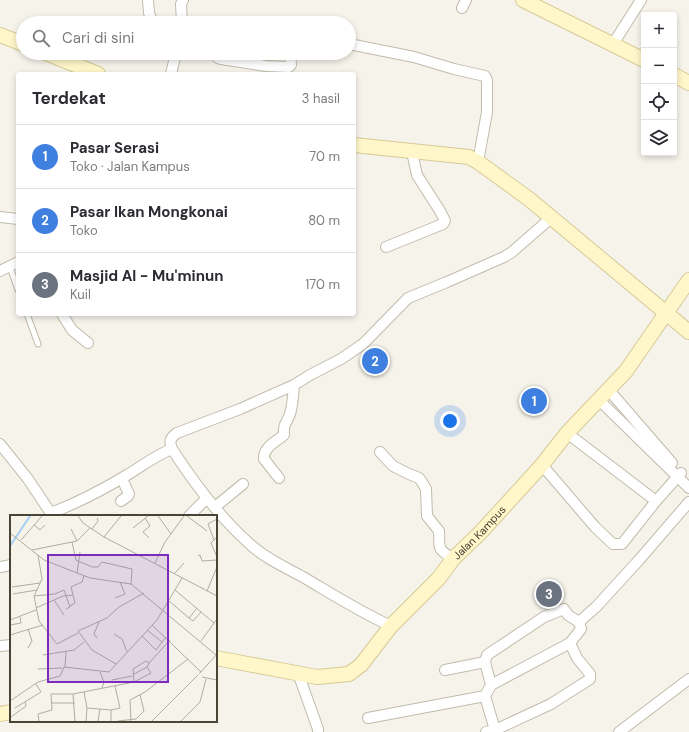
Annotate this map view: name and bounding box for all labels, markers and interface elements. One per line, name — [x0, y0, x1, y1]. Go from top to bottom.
map controls — [641, 12, 677, 156]
button: + — [641, 12, 677, 48]
search box — [16, 16, 356, 60]
icon: search — [30, 27, 52, 49]
text: Cari di sini — [62, 28, 134, 48]
button: − — [641, 48, 677, 84]
button: locate — [641, 84, 677, 120]
text: Terdekat — [32, 87, 106, 109]
text: 3 hasil — [302, 90, 340, 107]
button: layers — [641, 120, 677, 156]
text: Pasar Serasi — [70, 138, 159, 158]
text: 1 — [43, 148, 47, 165]
text: 70 m — [309, 148, 340, 165]
text: Toko · Jalan Kampus — [70, 158, 190, 175]
text: Pasar Ikan Mongkonai — [70, 202, 228, 222]
text: 2 — [41, 212, 49, 229]
text: 80 m — [308, 212, 340, 229]
text: Toko — [70, 222, 98, 239]
text: Masjid Al - Mu'minun — [70, 266, 223, 286]
text: 3 — [41, 276, 49, 293]
text: 170 m — [305, 276, 340, 293]
text: Kuil — [70, 286, 91, 303]
pin: 2 — [362, 346, 388, 376]
pin: 1 — [521, 386, 547, 416]
your location — [440, 411, 460, 431]
street label: Jalan Kampus — [450, 503, 509, 562]
inset map — [10, 515, 217, 722]
pin: 3 — [536, 579, 562, 609]

